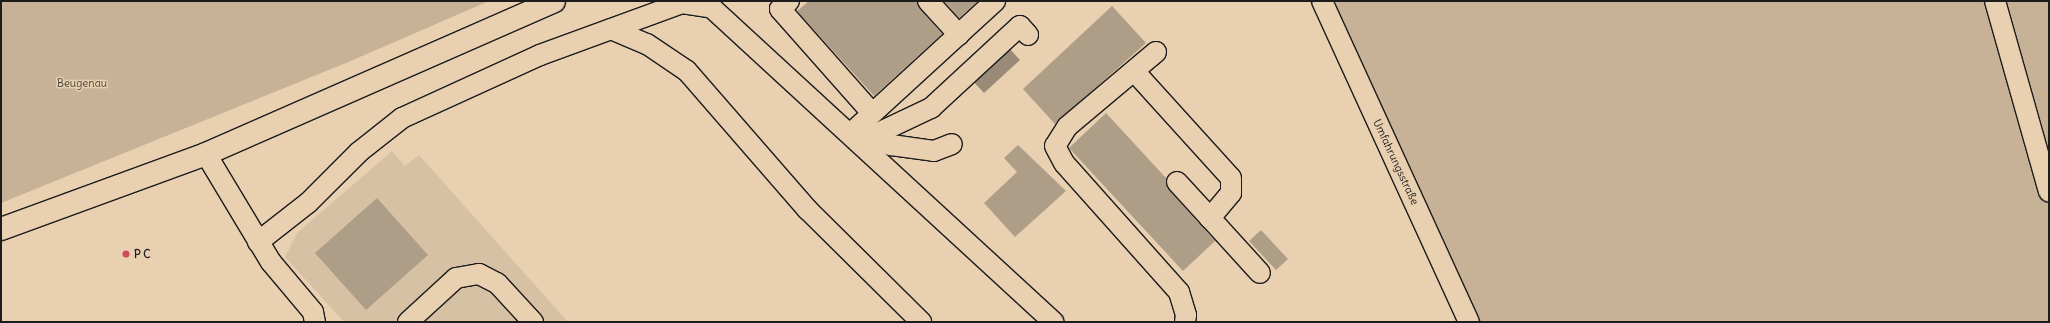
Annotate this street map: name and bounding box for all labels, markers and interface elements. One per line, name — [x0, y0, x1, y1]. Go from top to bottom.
park label: Beugenau — [57, 76, 107, 90]
street label: Umfahrungsstraße — [1370, 117, 1422, 207]
place label: P C — [134, 247, 150, 261]
marker: P C — [121, 249, 131, 259]

